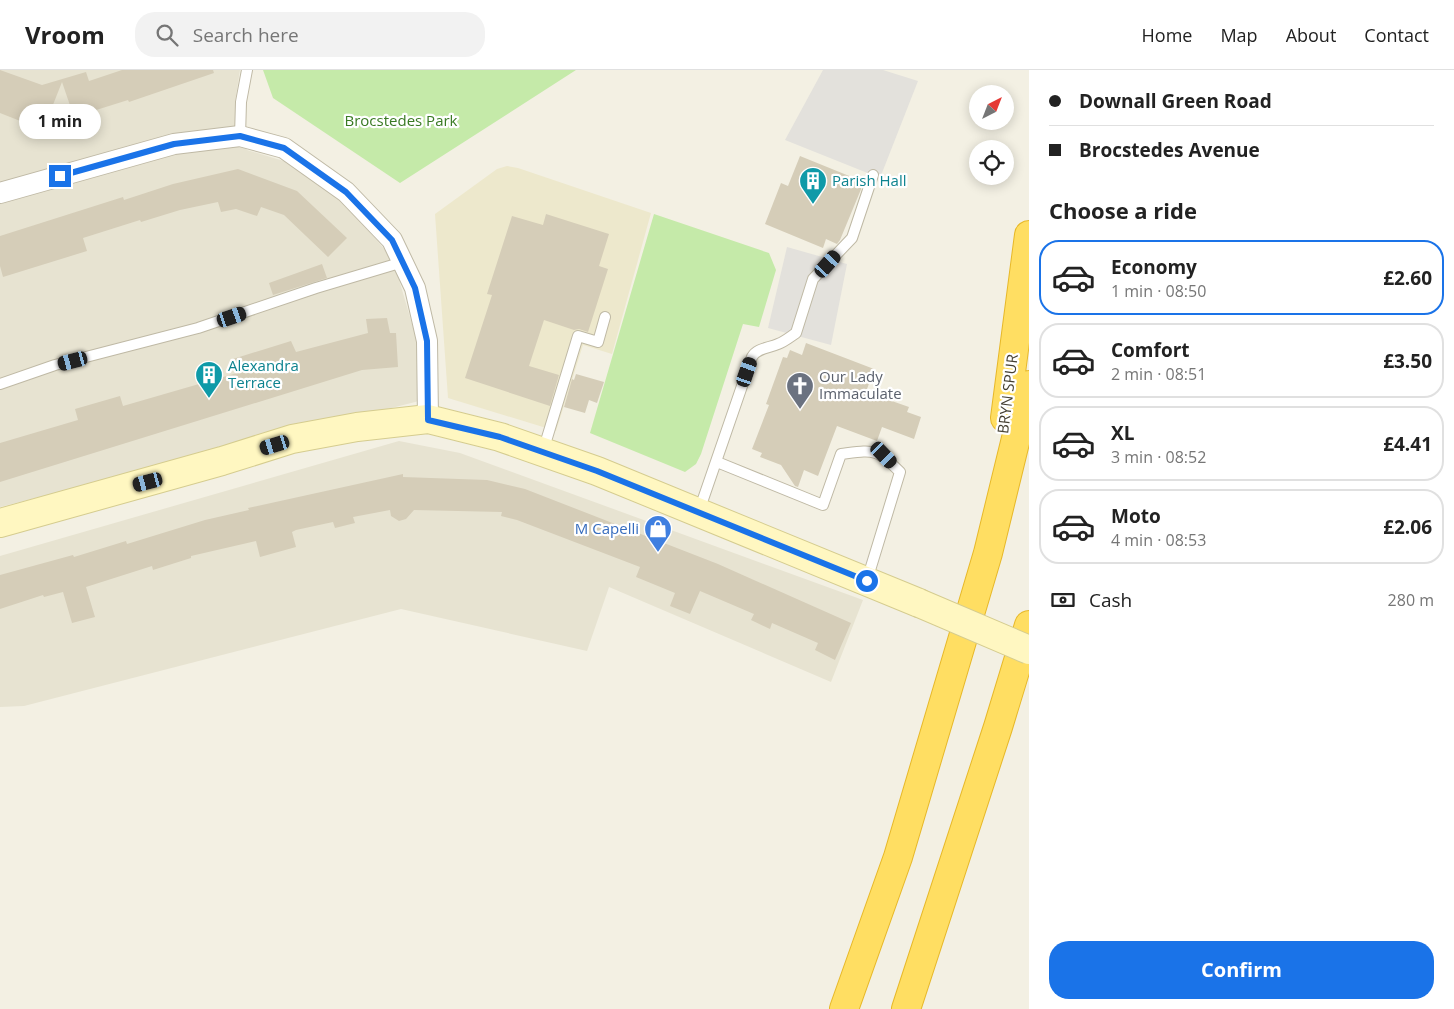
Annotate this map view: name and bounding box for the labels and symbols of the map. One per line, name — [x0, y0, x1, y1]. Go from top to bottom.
north arrow — [969, 85, 1014, 130]
callout: 1 min — [19, 104, 101, 138]
park label: Brocstedes Park — [345, 110, 458, 130]
route end — [49, 165, 71, 187]
building icon: Parish Hall — [798, 166, 828, 205]
place label: Parish Hall — [832, 170, 907, 190]
car — [812, 248, 843, 280]
car — [215, 305, 248, 329]
car — [56, 350, 89, 372]
street label: BRYN SPUR — [992, 352, 1022, 435]
place label: Alexandra Terrace — [228, 355, 299, 392]
car — [735, 355, 758, 389]
building icon: Alexandra Terrace — [194, 360, 224, 399]
place label: Our Lady Immaculate — [819, 366, 902, 403]
church icon: Our Lady Immaculate — [785, 371, 815, 410]
car — [258, 433, 291, 457]
car — [868, 439, 899, 471]
car — [131, 471, 164, 493]
shop icon: M Capelli — [643, 514, 673, 553]
place label: M Capelli — [575, 518, 639, 538]
route start — [856, 570, 878, 592]

